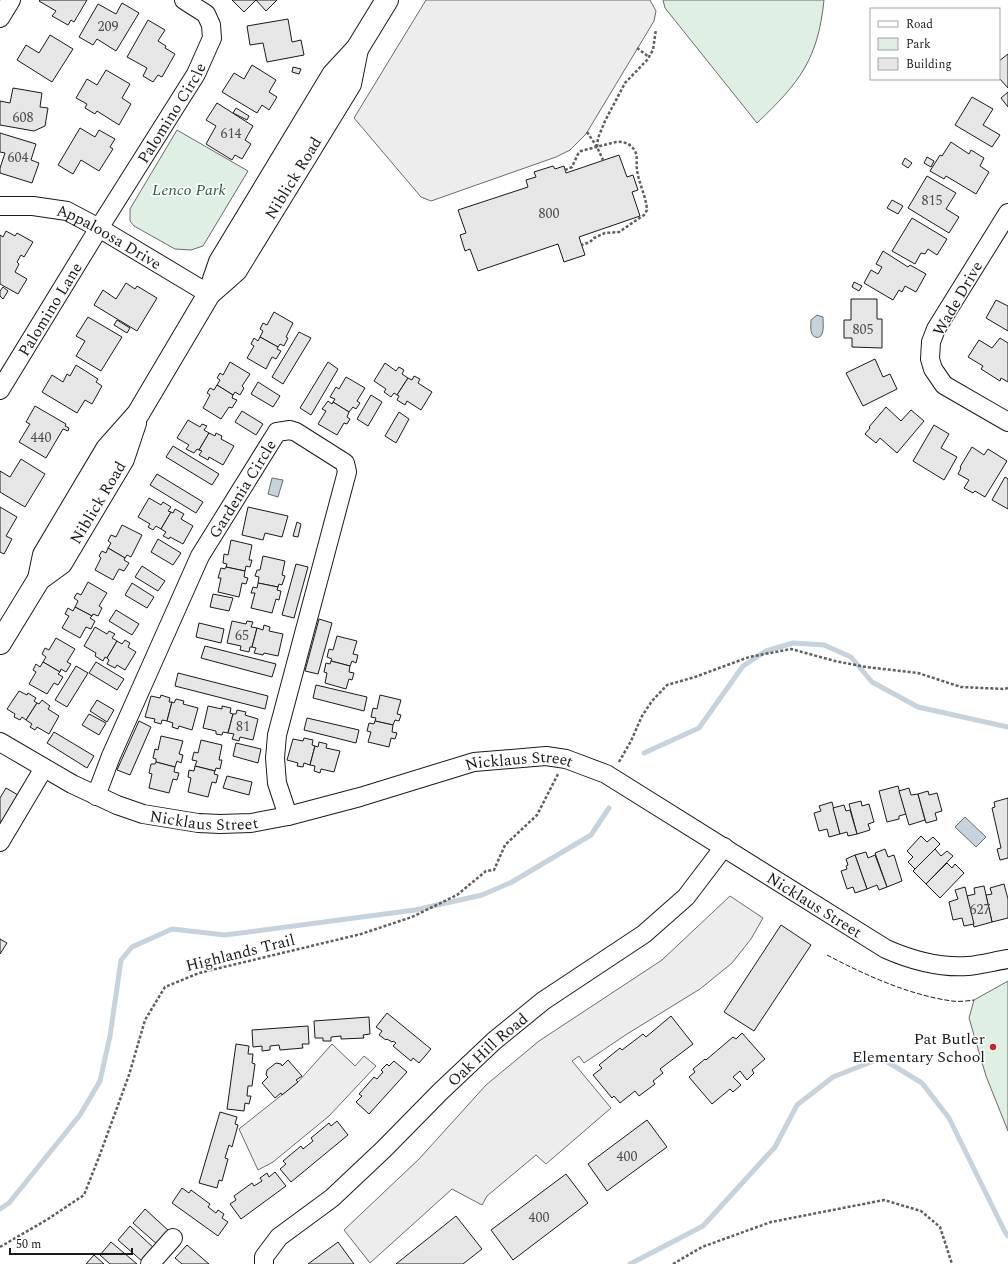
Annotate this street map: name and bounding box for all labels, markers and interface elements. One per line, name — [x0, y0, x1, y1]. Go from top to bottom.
legend — [870, 8, 1000, 80]
text: Road — [906, 15, 933, 34]
house number: 209 — [98, 16, 119, 37]
text: Park — [906, 35, 931, 54]
text: Building — [906, 55, 952, 74]
street label: Palomino Circle — [132, 59, 213, 168]
house number: 608 — [13, 107, 34, 128]
house number: 614 — [221, 123, 242, 144]
street label: Niblick Road — [259, 132, 328, 224]
house number: 604 — [8, 147, 29, 168]
park label: Lenco Park — [152, 178, 226, 202]
house number: 815 — [922, 190, 943, 211]
street label: Appaloosa Drive — [55, 199, 166, 276]
house number: 800 — [539, 203, 560, 224]
street label: Wade Drive — [927, 257, 989, 340]
street label: Palomino Lane — [12, 258, 88, 361]
house number: 805 — [853, 319, 874, 340]
house number: 440 — [31, 427, 52, 448]
street label: Gardenia Circle — [203, 435, 283, 543]
street label: Niblick Road — [64, 456, 132, 549]
house number: 65 — [235, 625, 249, 646]
house number: 81 — [236, 716, 250, 737]
street label: Nicklaus Street — [462, 745, 577, 777]
street label: Nicklaus Street — [148, 804, 261, 837]
street label: Nicklaus Street — [762, 866, 867, 944]
house number: 627 — [970, 899, 991, 920]
street label: Highlands Trail — [183, 928, 297, 978]
street label: Oak Hill Road — [442, 1007, 533, 1092]
place label: Pat Butler Elementary School — [852, 1027, 985, 1069]
marker: Pat Butler Elementary School — [988, 1042, 998, 1052]
house number: 400 — [617, 1146, 638, 1167]
house number: 400 — [529, 1207, 550, 1228]
scale bar — [10, 1230, 132, 1256]
text: 50 m — [16, 1235, 41, 1254]

